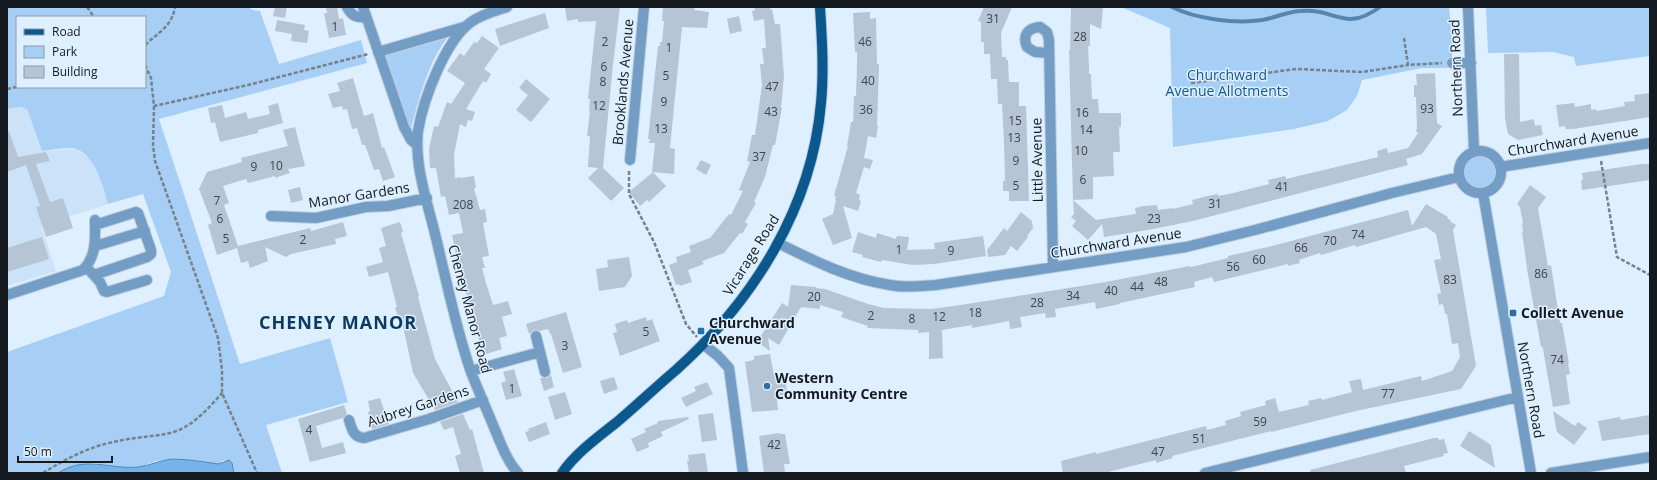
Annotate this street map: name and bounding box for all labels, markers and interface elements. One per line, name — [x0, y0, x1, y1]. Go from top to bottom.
house number: 31 — [986, 10, 1000, 27]
legend — [16, 16, 146, 88]
house number: 1 — [332, 18, 338, 35]
street label: Brooklands Avenue — [608, 18, 637, 146]
street label: Northern Road — [1444, 19, 1467, 117]
text: Road — [52, 23, 81, 40]
house number: 28 — [1073, 28, 1087, 45]
house number: 2 — [602, 33, 609, 50]
house number: 46 — [858, 33, 872, 50]
house number: 1 — [666, 39, 672, 56]
text: Park — [52, 43, 78, 60]
house number: 6 — [601, 58, 608, 75]
text: Building — [52, 63, 98, 80]
park label: Churchward Avenue Allotments — [1166, 65, 1289, 100]
house number: 5 — [663, 67, 670, 84]
house number: 40 — [861, 72, 875, 89]
house number: 8 — [600, 73, 607, 90]
house number: 47 — [765, 78, 779, 95]
house number: 9 — [661, 93, 668, 110]
house number: 12 — [592, 97, 606, 114]
house number: 93 — [1420, 100, 1434, 117]
house number: 36 — [859, 101, 873, 118]
house number: 43 — [764, 103, 778, 120]
house number: 16 — [1075, 104, 1089, 121]
house number: 15 — [1008, 112, 1022, 129]
street label: Little Avenue — [1026, 117, 1047, 202]
house number: 13 — [654, 120, 668, 137]
house number: 14 — [1079, 121, 1093, 138]
street label: Churchward Avenue — [1506, 121, 1640, 160]
house number: 13 — [1007, 129, 1021, 146]
house number: 10 — [1074, 142, 1088, 159]
house number: 37 — [752, 148, 766, 165]
house number: 9 — [1013, 152, 1020, 169]
house number: 10 — [269, 157, 283, 174]
house number: 9 — [251, 158, 258, 175]
house number: 6 — [1080, 171, 1087, 188]
street label: Manor Gardens — [307, 177, 411, 212]
house number: 5 — [1013, 177, 1020, 194]
house number: 41 — [1275, 178, 1289, 195]
house number: 7 — [214, 192, 221, 209]
house number: 31 — [1208, 195, 1222, 212]
house number: 208 — [453, 196, 473, 213]
house number: 6 — [217, 210, 224, 227]
house number: 23 — [1147, 210, 1161, 227]
street label: Vicarage Road — [718, 211, 783, 299]
street label: Churchward Avenue — [1049, 223, 1183, 262]
house number: 74 — [1351, 226, 1365, 243]
house number: 5 — [223, 230, 230, 247]
house number: 2 — [300, 231, 307, 248]
house number: 70 — [1323, 232, 1337, 249]
house number: 66 — [1294, 239, 1308, 256]
house number: 1 — [896, 241, 902, 258]
street label: Cheney Manor Road — [444, 242, 497, 375]
house number: 9 — [948, 242, 955, 259]
house number: 60 — [1252, 251, 1266, 268]
house number: 56 — [1226, 258, 1240, 275]
house number: 86 — [1534, 265, 1548, 282]
house number: 83 — [1443, 271, 1457, 288]
house number: 48 — [1154, 273, 1168, 290]
house number: 44 — [1130, 278, 1144, 295]
house number: 40 — [1104, 282, 1118, 299]
house number: 34 — [1066, 287, 1080, 304]
house number: 20 — [807, 288, 821, 305]
house number: 28 — [1030, 294, 1044, 311]
place label: Collett Avenue — [1521, 303, 1624, 322]
house number: 18 — [968, 304, 982, 321]
house number: 2 — [868, 307, 875, 324]
house number: 12 — [932, 308, 946, 325]
marker: Collett Avenue — [1508, 308, 1518, 318]
district label: CHENEY MANOR — [259, 310, 417, 334]
house number: 8 — [909, 310, 916, 327]
place label: Churchward Avenue — [709, 313, 795, 348]
house number: 5 — [643, 323, 650, 340]
marker: Churchward Avenue — [696, 326, 706, 336]
house number: 3 — [562, 337, 569, 354]
street label: Northern Road — [1514, 340, 1549, 440]
house number: 74 — [1550, 351, 1564, 368]
place label: Western Community Centre — [775, 368, 908, 403]
street label: Aubrey Gardens — [365, 380, 471, 431]
house number: 1 — [509, 380, 515, 397]
marker: Western Community Centre — [762, 381, 772, 391]
house number: 77 — [1381, 385, 1395, 402]
house number: 59 — [1253, 413, 1267, 430]
house number: 4 — [306, 421, 313, 438]
house number: 51 — [1192, 430, 1206, 447]
house number: 42 — [767, 436, 781, 453]
scale bar — [18, 438, 112, 464]
text: 50 m — [24, 443, 52, 460]
house number: 47 — [1151, 443, 1165, 460]

